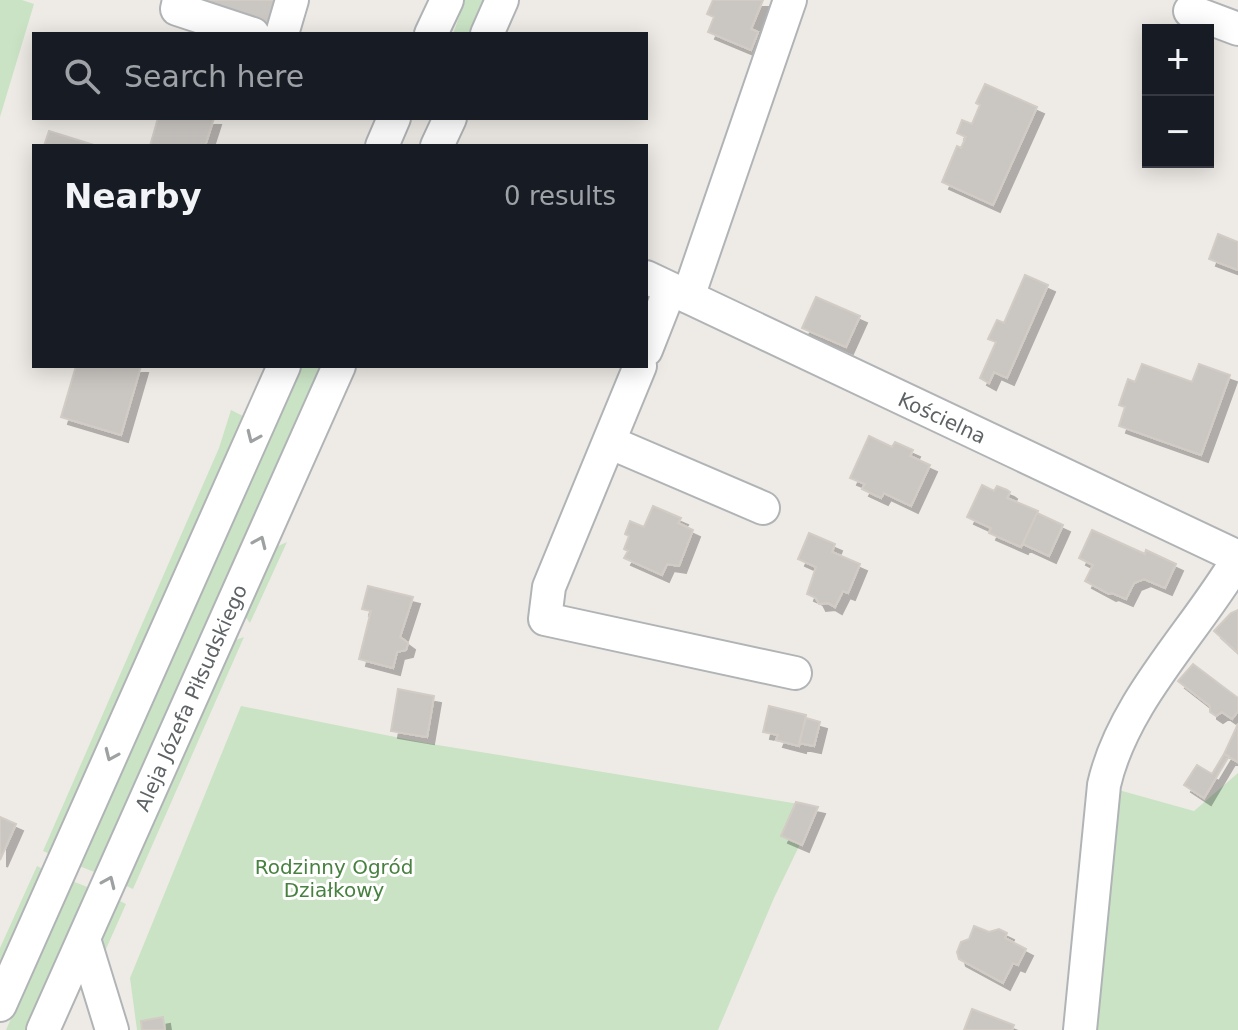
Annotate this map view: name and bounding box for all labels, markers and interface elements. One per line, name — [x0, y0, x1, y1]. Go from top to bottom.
map controls — [1142, 24, 1214, 168]
button: + — [1142, 24, 1214, 96]
search box — [32, 32, 648, 120]
icon: search — [60, 54, 104, 98]
text: Search here — [124, 59, 304, 94]
button: − — [1142, 96, 1214, 168]
text: Nearby — [64, 176, 202, 216]
text: 0 results — [504, 181, 616, 211]
street label: Kościelna — [894, 387, 990, 449]
one-way arrow — [246, 429, 262, 444]
one-way arrow — [251, 536, 267, 550]
street label: Aleja Józefa Piłsudskiego — [130, 581, 252, 815]
one-way arrow — [105, 747, 121, 761]
park label: Rodzinny Ogród Działkowy — [255, 855, 413, 902]
one-way arrow — [99, 876, 115, 890]

